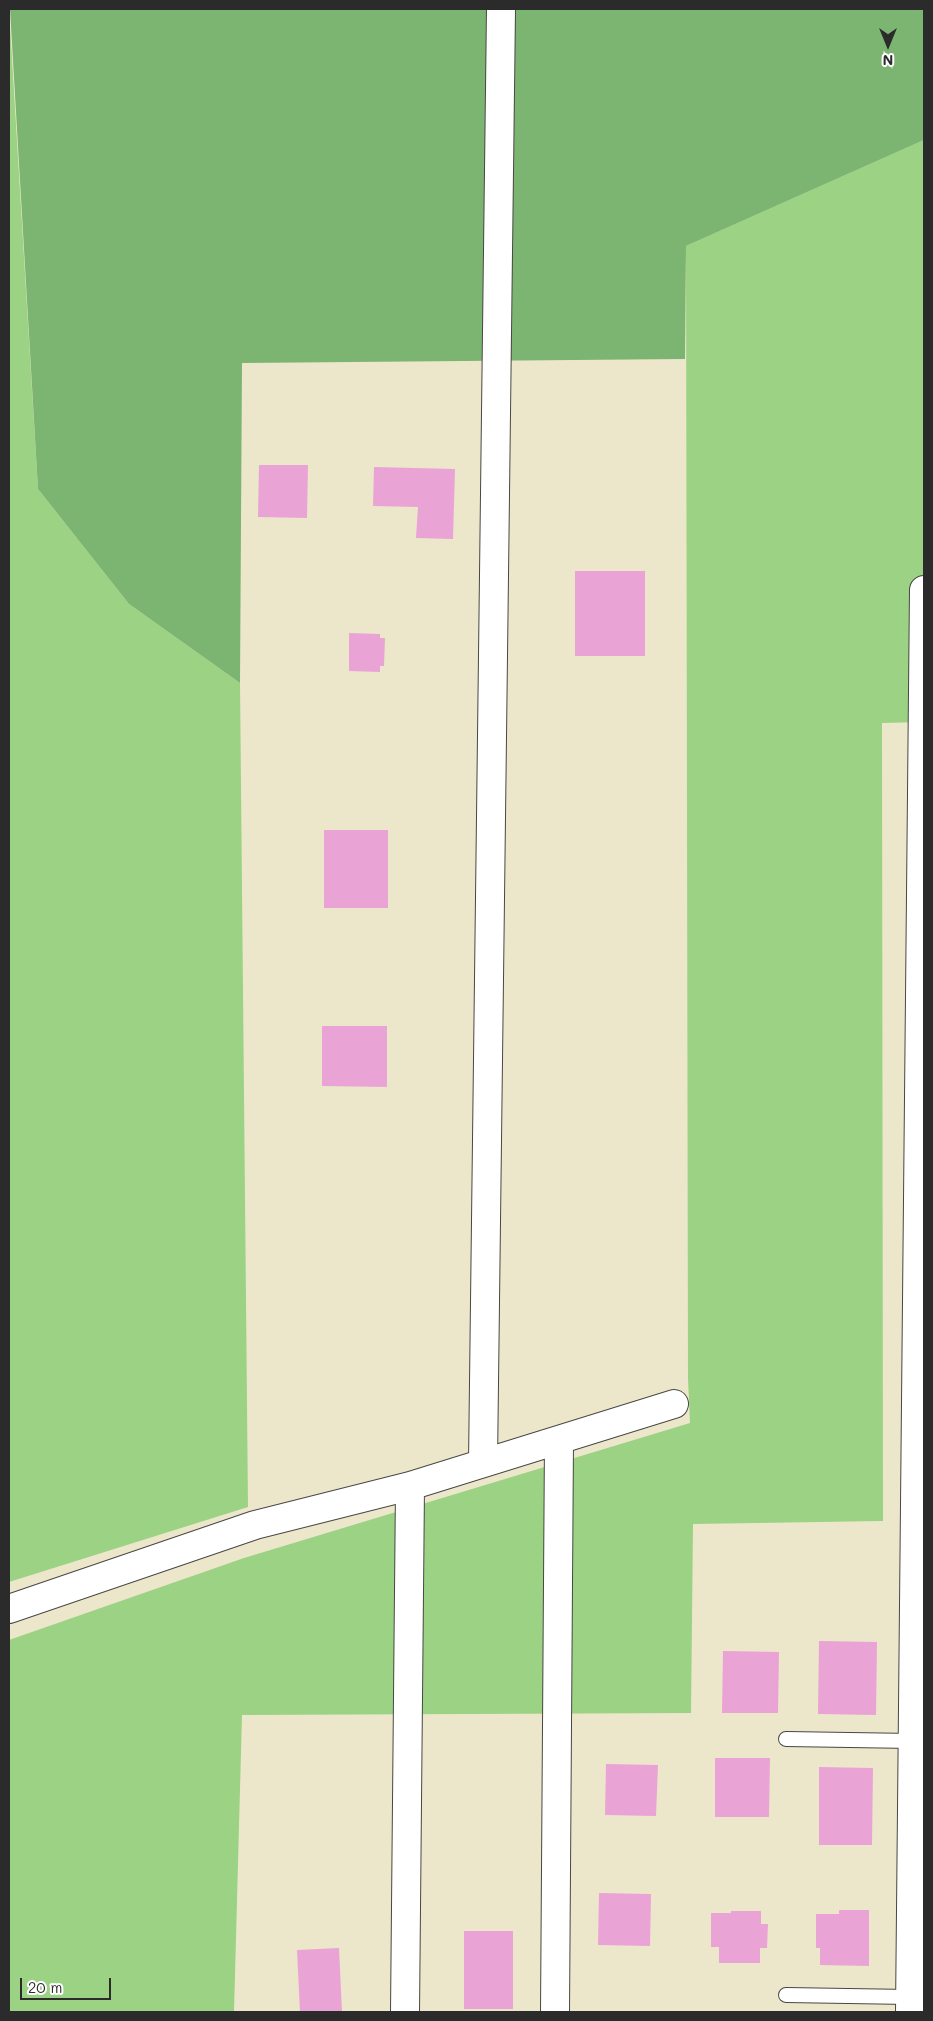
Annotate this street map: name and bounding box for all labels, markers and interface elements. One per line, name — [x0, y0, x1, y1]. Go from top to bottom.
north arrow — [863, 20, 913, 70]
text: N — [883, 51, 893, 70]
scale bar — [22, 1968, 114, 2000]
text: 20 m — [28, 1977, 62, 1997]

